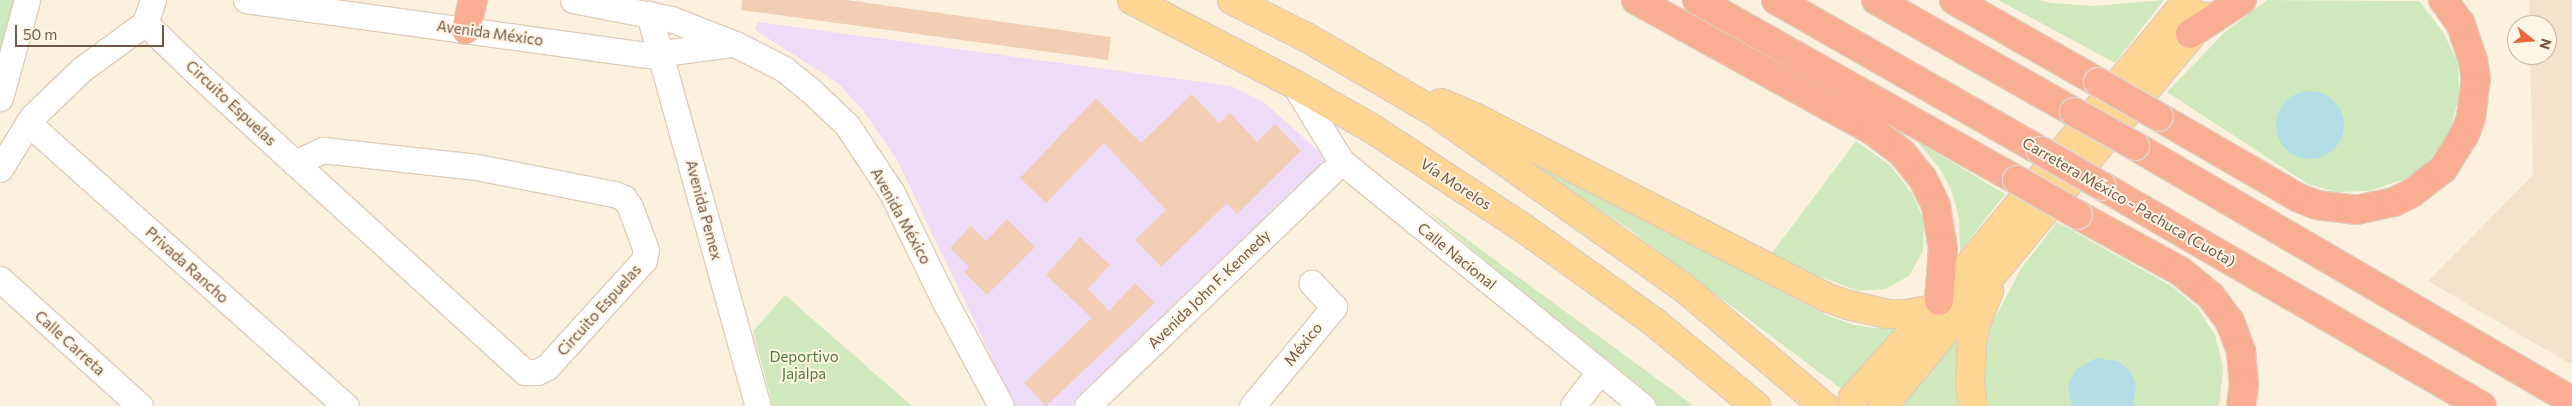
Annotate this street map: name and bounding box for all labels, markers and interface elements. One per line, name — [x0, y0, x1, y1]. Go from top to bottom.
scale bar — [18, 15, 166, 47]
north arrow — [2507, 15, 2557, 65]
street label: Avenida México — [436, 17, 544, 49]
text: 50 m — [23, 25, 57, 43]
text: N — [2536, 37, 2556, 52]
street label: Circuito Espuelas — [182, 57, 280, 149]
street label: Carretera México - Pachuca (Cuota) — [2019, 133, 2239, 271]
street label: Vía Morelos — [1417, 154, 1495, 214]
street label: Avenida Pemex — [682, 158, 726, 262]
street label: Avenida México — [867, 165, 935, 267]
street label: Calle Nacional — [1414, 219, 1500, 293]
street label: Privada Rancho — [142, 223, 232, 307]
street label: Avenida John F. Kennedy — [1144, 226, 1274, 352]
street label: Circuito Espuelas — [553, 261, 645, 359]
street label: Calle Carreta — [31, 307, 109, 379]
street label: México — [1280, 319, 1326, 369]
park label: Deportivo Jajalpa — [769, 347, 839, 382]

